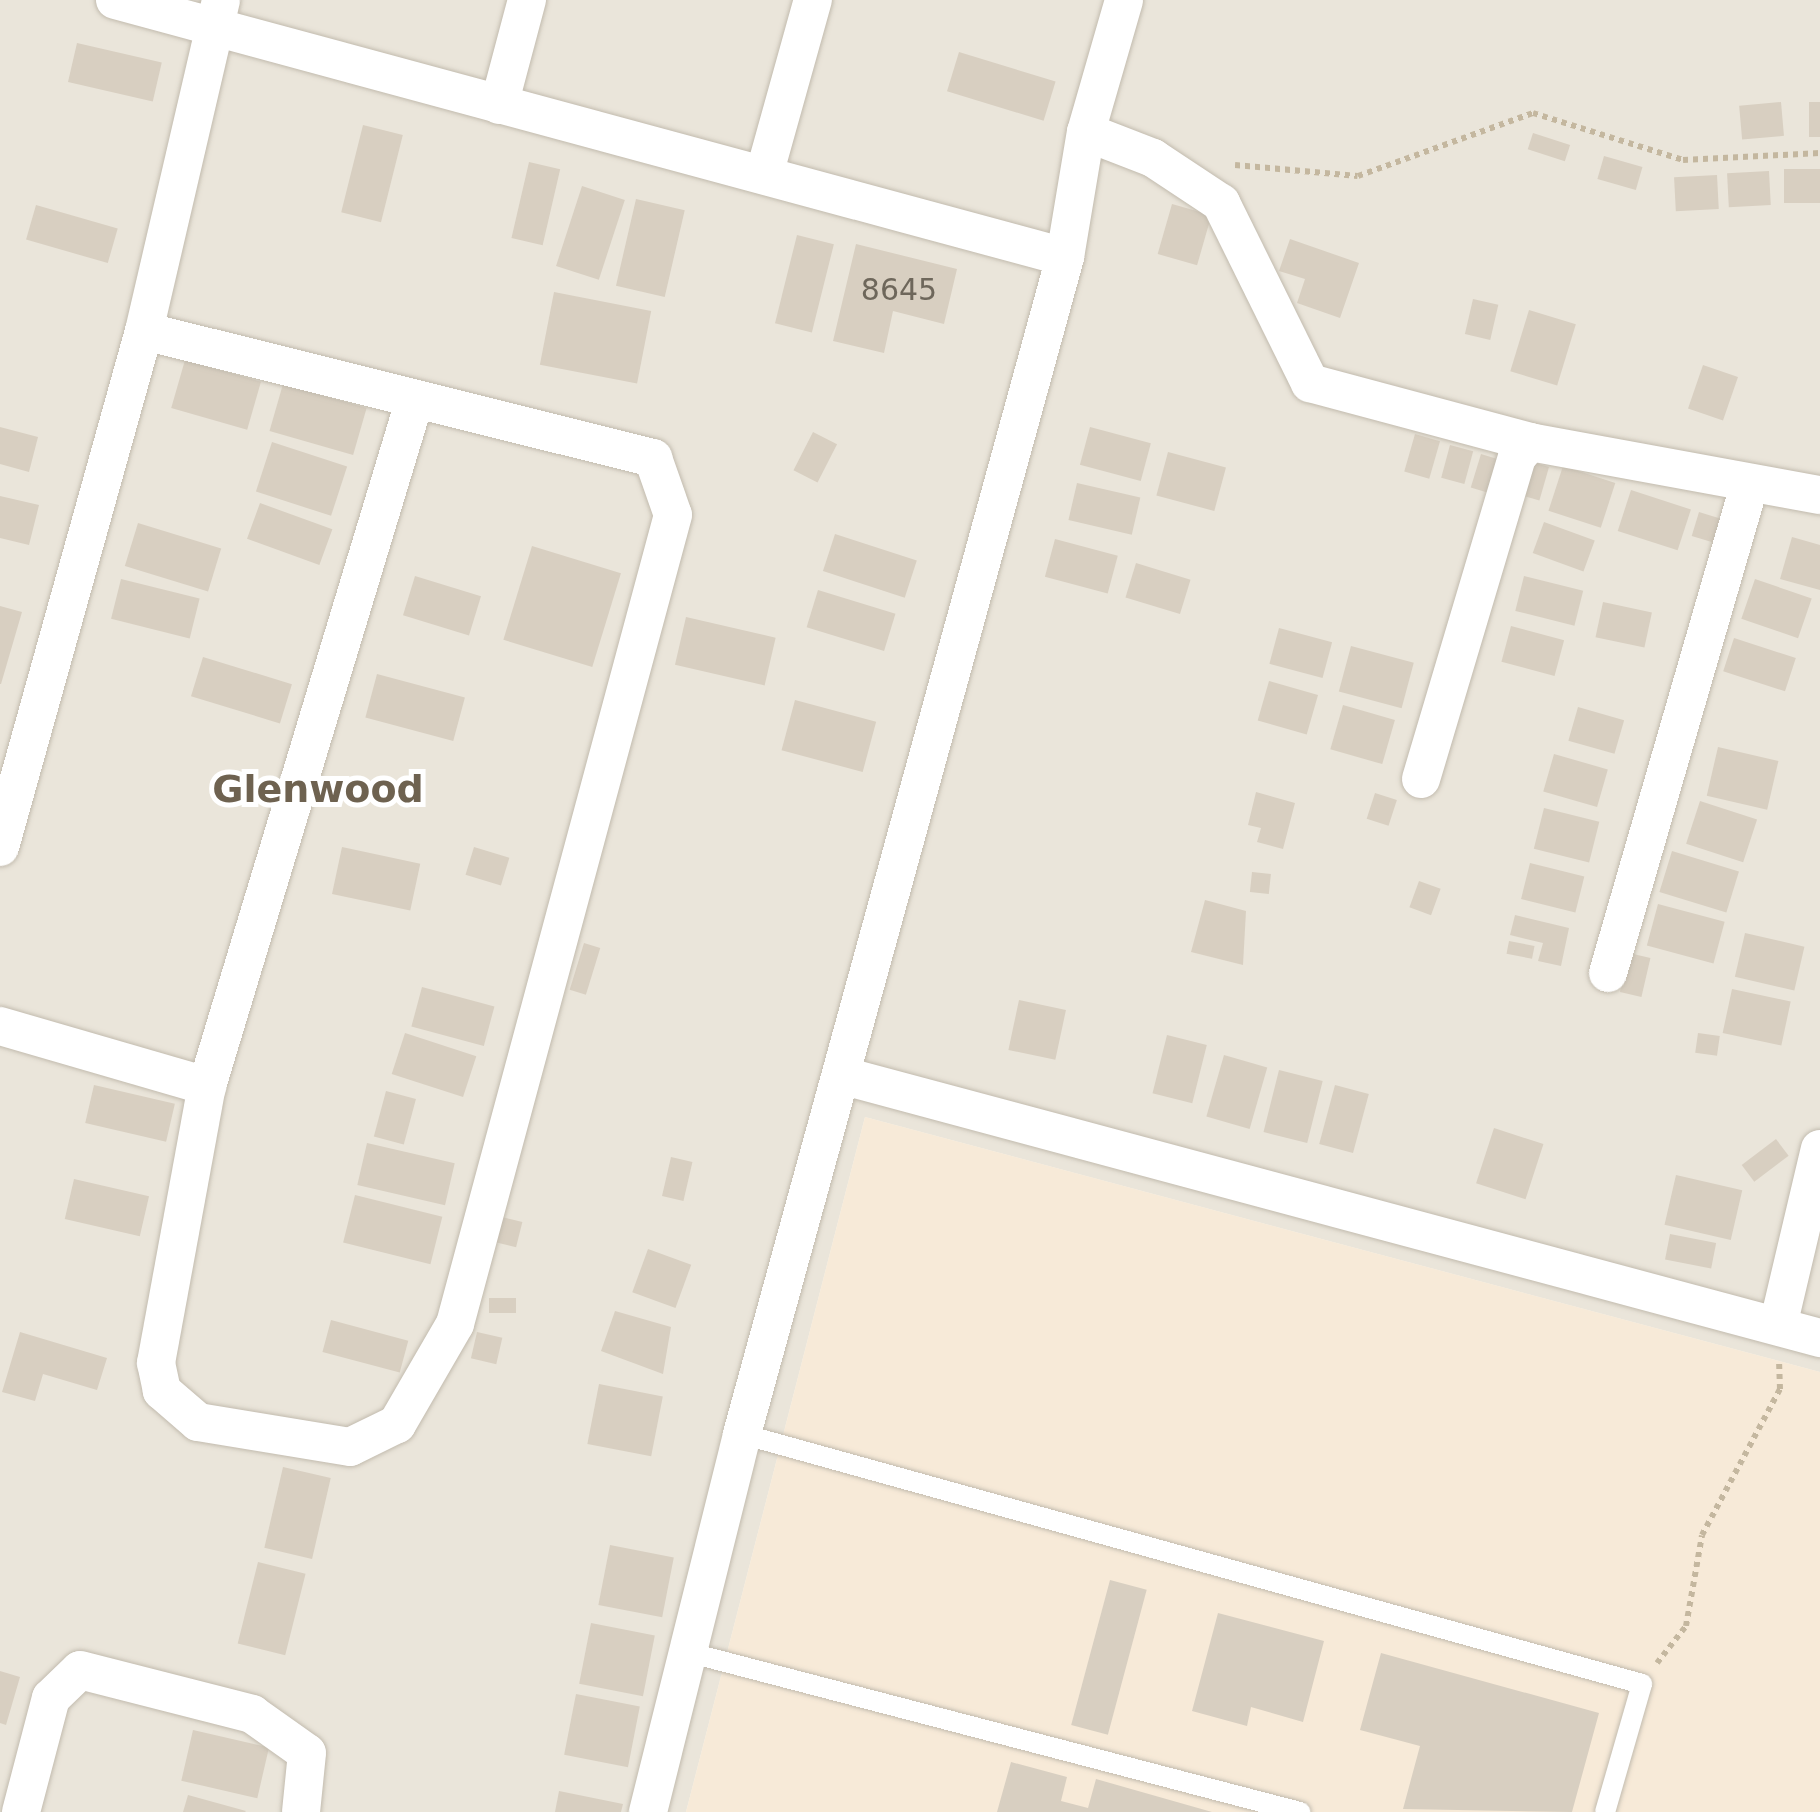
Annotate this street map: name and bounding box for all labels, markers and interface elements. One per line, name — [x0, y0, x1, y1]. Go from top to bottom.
house number: 8645 — [861, 272, 937, 308]
district label: Glenwood — [212, 767, 424, 813]

